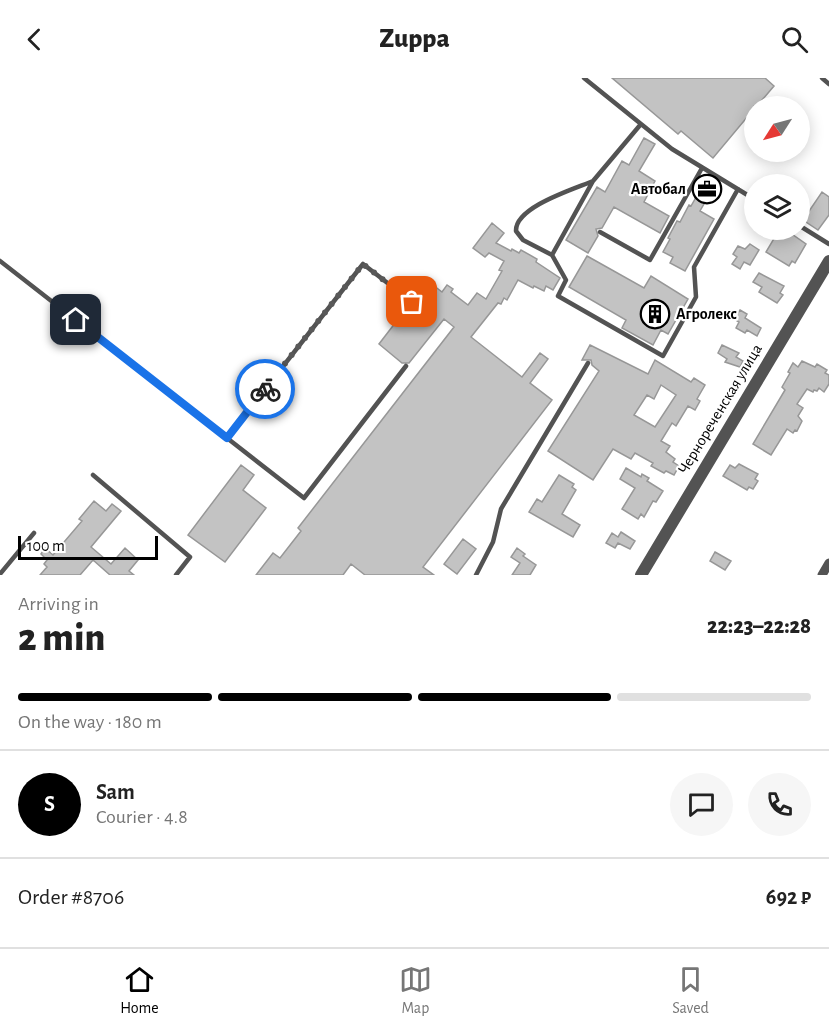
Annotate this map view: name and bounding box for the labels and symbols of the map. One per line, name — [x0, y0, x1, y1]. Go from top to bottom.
north arrow — [744, 96, 810, 162]
office icon: Автобал — [691, 173, 723, 205]
place label: Автобал — [631, 181, 686, 197]
pin — [386, 276, 437, 327]
pin — [50, 294, 101, 345]
building icon: Агролекс — [639, 298, 671, 330]
place label: Агролекс — [676, 306, 737, 322]
street label: Чернореченская улица — [675, 341, 766, 477]
courier — [235, 359, 295, 419]
scale bar — [18, 533, 158, 561]

